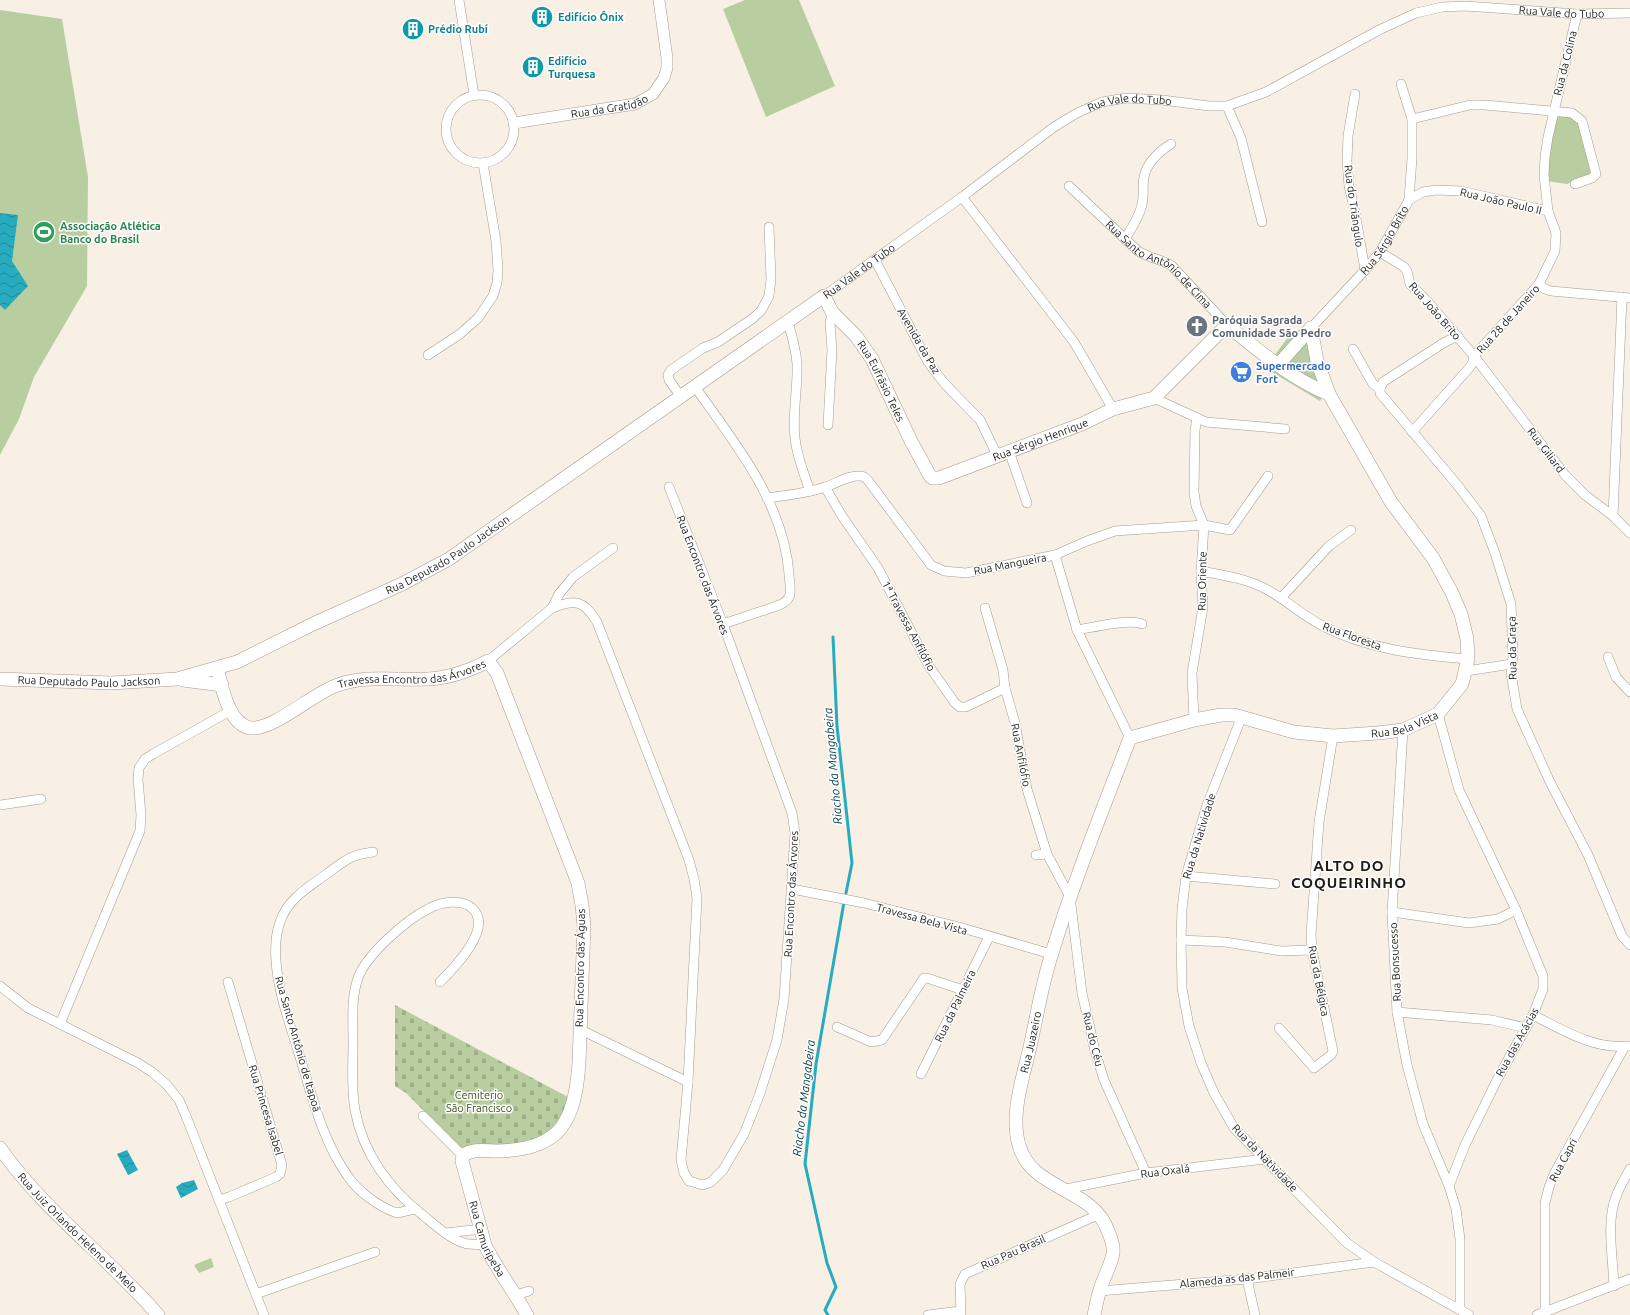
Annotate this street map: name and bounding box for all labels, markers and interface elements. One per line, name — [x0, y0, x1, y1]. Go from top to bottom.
building icon: Edifício Ônix — [529, 4, 555, 30]
street label: Rua Vale do Tubo — [1518, 4, 1604, 20]
place label: Edifício Ônix — [558, 10, 624, 23]
building icon: Prédio Rubí — [400, 16, 426, 42]
place label: Prédio Rubí — [428, 23, 488, 35]
street label: Rua da Colina — [1551, 29, 1579, 97]
building icon: Edifício Turquesa — [520, 54, 546, 80]
place label: Edifício Turquesa — [548, 55, 595, 80]
street label: Rua da Gratidão — [570, 92, 650, 120]
street label: Rua Vale do Tubo — [1085, 92, 1172, 114]
street label: Rua do Triângulo — [1342, 164, 1366, 248]
street label: Rua João Paulo II — [1459, 186, 1543, 216]
street label: Rua Sérgio Brito — [1358, 203, 1411, 277]
street label: Rua Santo Antônio de Cima — [1103, 218, 1214, 310]
sports icon: Associação Atlética Banco do Brasil — [31, 219, 57, 245]
place label: Associação Atlética Banco do Brasil — [60, 220, 161, 245]
street label: Rua Vale do Tubo — [821, 241, 897, 301]
street label: Rua João Brito — [1407, 280, 1463, 342]
street label: Rua 28 de Janeiro — [1474, 282, 1542, 356]
street label: Avenida da Paz — [895, 306, 943, 376]
church icon: Paróquia Sagrada Comunidade São Pedro — [1184, 313, 1210, 339]
place label: Paróquia Sagrada Comunidade São Pedro — [1212, 314, 1332, 339]
street label: Rua Eufrãsio Teles — [855, 338, 907, 424]
supermarket icon: Supermercado Fort — [1228, 359, 1254, 385]
place label: Supermercado Fort — [1256, 360, 1331, 385]
street label: Rua Sérgio Henrique — [991, 416, 1090, 463]
street label: Rua Giliard — [1525, 425, 1567, 475]
street label: Rua Deputado Paulo Jackson — [384, 513, 511, 597]
street label: Rua Encontro das Árvores — [675, 513, 732, 637]
street label: Rua Mangueira — [973, 551, 1047, 577]
street label: Rua Oriente — [1195, 551, 1209, 611]
street label: 1ª Travessa Anfilófio — [880, 579, 938, 673]
street label: Rua da Graça — [1505, 616, 1519, 680]
street label: Rua Floresta — [1321, 620, 1383, 652]
street label: Travessa Encontro das Árvores — [336, 657, 488, 690]
street label: Rua Deputado Paulo Jackson — [17, 674, 161, 689]
water label: Riacho da Mangabeira — [821, 707, 844, 825]
street label: Rua Bela Vista — [1371, 709, 1440, 739]
street label: Rua Anfilófio — [1009, 722, 1033, 788]
street label: Rua da Natividade — [1180, 792, 1218, 880]
street label: Rua Encontro das Árvores — [781, 830, 800, 958]
district label: ALTO DO COQUEIRINHO — [1291, 857, 1407, 891]
street label: Travessa Bela Vista — [875, 901, 969, 937]
street label: Rua Encontro das Águas — [572, 908, 587, 1027]
street label: Rua Bonsucesso — [1387, 922, 1403, 1002]
street label: Rua da Bélgica — [1306, 945, 1332, 1017]
street label: Rua da Palmeira — [932, 968, 978, 1044]
street label: Rua Santo Antônio de Itapoã — [273, 975, 323, 1113]
street label: Rua das Acácias — [1493, 1005, 1541, 1078]
street label: Rua Juazeiro — [1018, 1010, 1043, 1074]
street label: Rua do Céu — [1080, 1010, 1106, 1068]
water label: Riacho da Mangabeira — [790, 1038, 817, 1157]
street label: Rua Princesa Isabel — [247, 1063, 285, 1157]
park label: Cemiterio São Francisco — [446, 1089, 512, 1114]
street label: Rua da Natividade — [1230, 1122, 1300, 1194]
street label: Rua Capri — [1547, 1136, 1579, 1184]
street label: Rua Oxalá — [1140, 1162, 1190, 1180]
street label: Rua Juiz Orlando Heleno de Melo — [15, 1170, 140, 1295]
street label: Rua Camuripeba — [467, 1199, 508, 1279]
street label: Rua Pau Brasil — [979, 1232, 1047, 1272]
street label: Alameda as das Palmeir — [1179, 1266, 1296, 1290]

